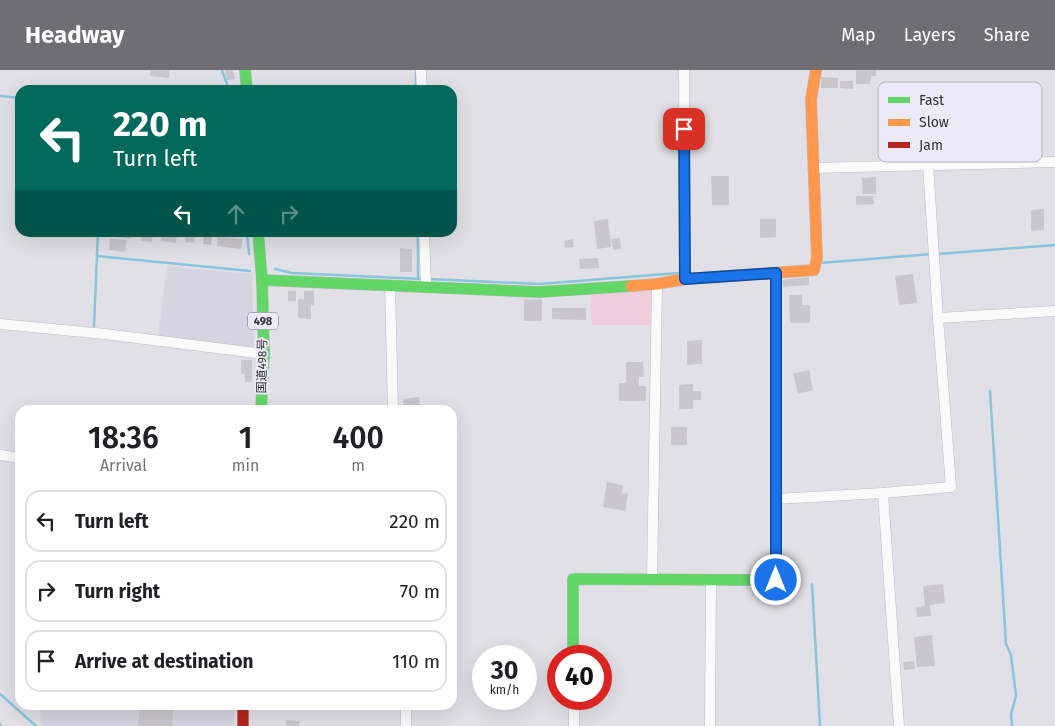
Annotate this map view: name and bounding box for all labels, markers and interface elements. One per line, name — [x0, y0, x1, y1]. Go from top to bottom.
text: Headway — [25, 21, 124, 49]
text: Map — [841, 24, 876, 46]
text: Layers — [904, 24, 956, 46]
text: Share — [984, 24, 1030, 46]
legend — [878, 82, 1042, 162]
text: Fast — [919, 92, 945, 109]
text: 220 m — [113, 103, 208, 145]
icon: left — [30, 105, 95, 170]
pin — [663, 108, 705, 150]
text: Slow — [919, 114, 949, 131]
icon: arrive — [670, 115, 698, 143]
text: Jam — [919, 137, 943, 154]
text: Turn left — [113, 145, 197, 172]
icon: left — [169, 200, 197, 228]
icon: ahead — [222, 200, 250, 228]
icon: right — [275, 200, 303, 228]
road number: 498 — [248, 312, 278, 330]
street label: 国道498号 — [255, 338, 269, 394]
text: 18:36 — [88, 420, 159, 456]
text: 1 — [239, 420, 252, 456]
text: 400 — [332, 420, 384, 456]
text: Arrival — [100, 456, 147, 475]
text: min — [232, 456, 259, 475]
text: m — [351, 456, 365, 475]
icon: left — [32, 507, 60, 535]
text: Turn left — [75, 510, 149, 533]
text: 220 m — [389, 510, 440, 533]
position arrow — [749, 553, 801, 605]
icon: right — [32, 577, 60, 605]
text: Turn right — [75, 580, 160, 603]
text: 70 m — [400, 580, 440, 603]
speed limit sign: 40 — [547, 645, 612, 710]
icon: arrive — [32, 647, 60, 675]
text: Arrive at destination — [75, 650, 254, 673]
text: 110 m — [392, 650, 440, 673]
text: 30 — [491, 656, 518, 686]
text: km/h — [490, 683, 519, 697]

